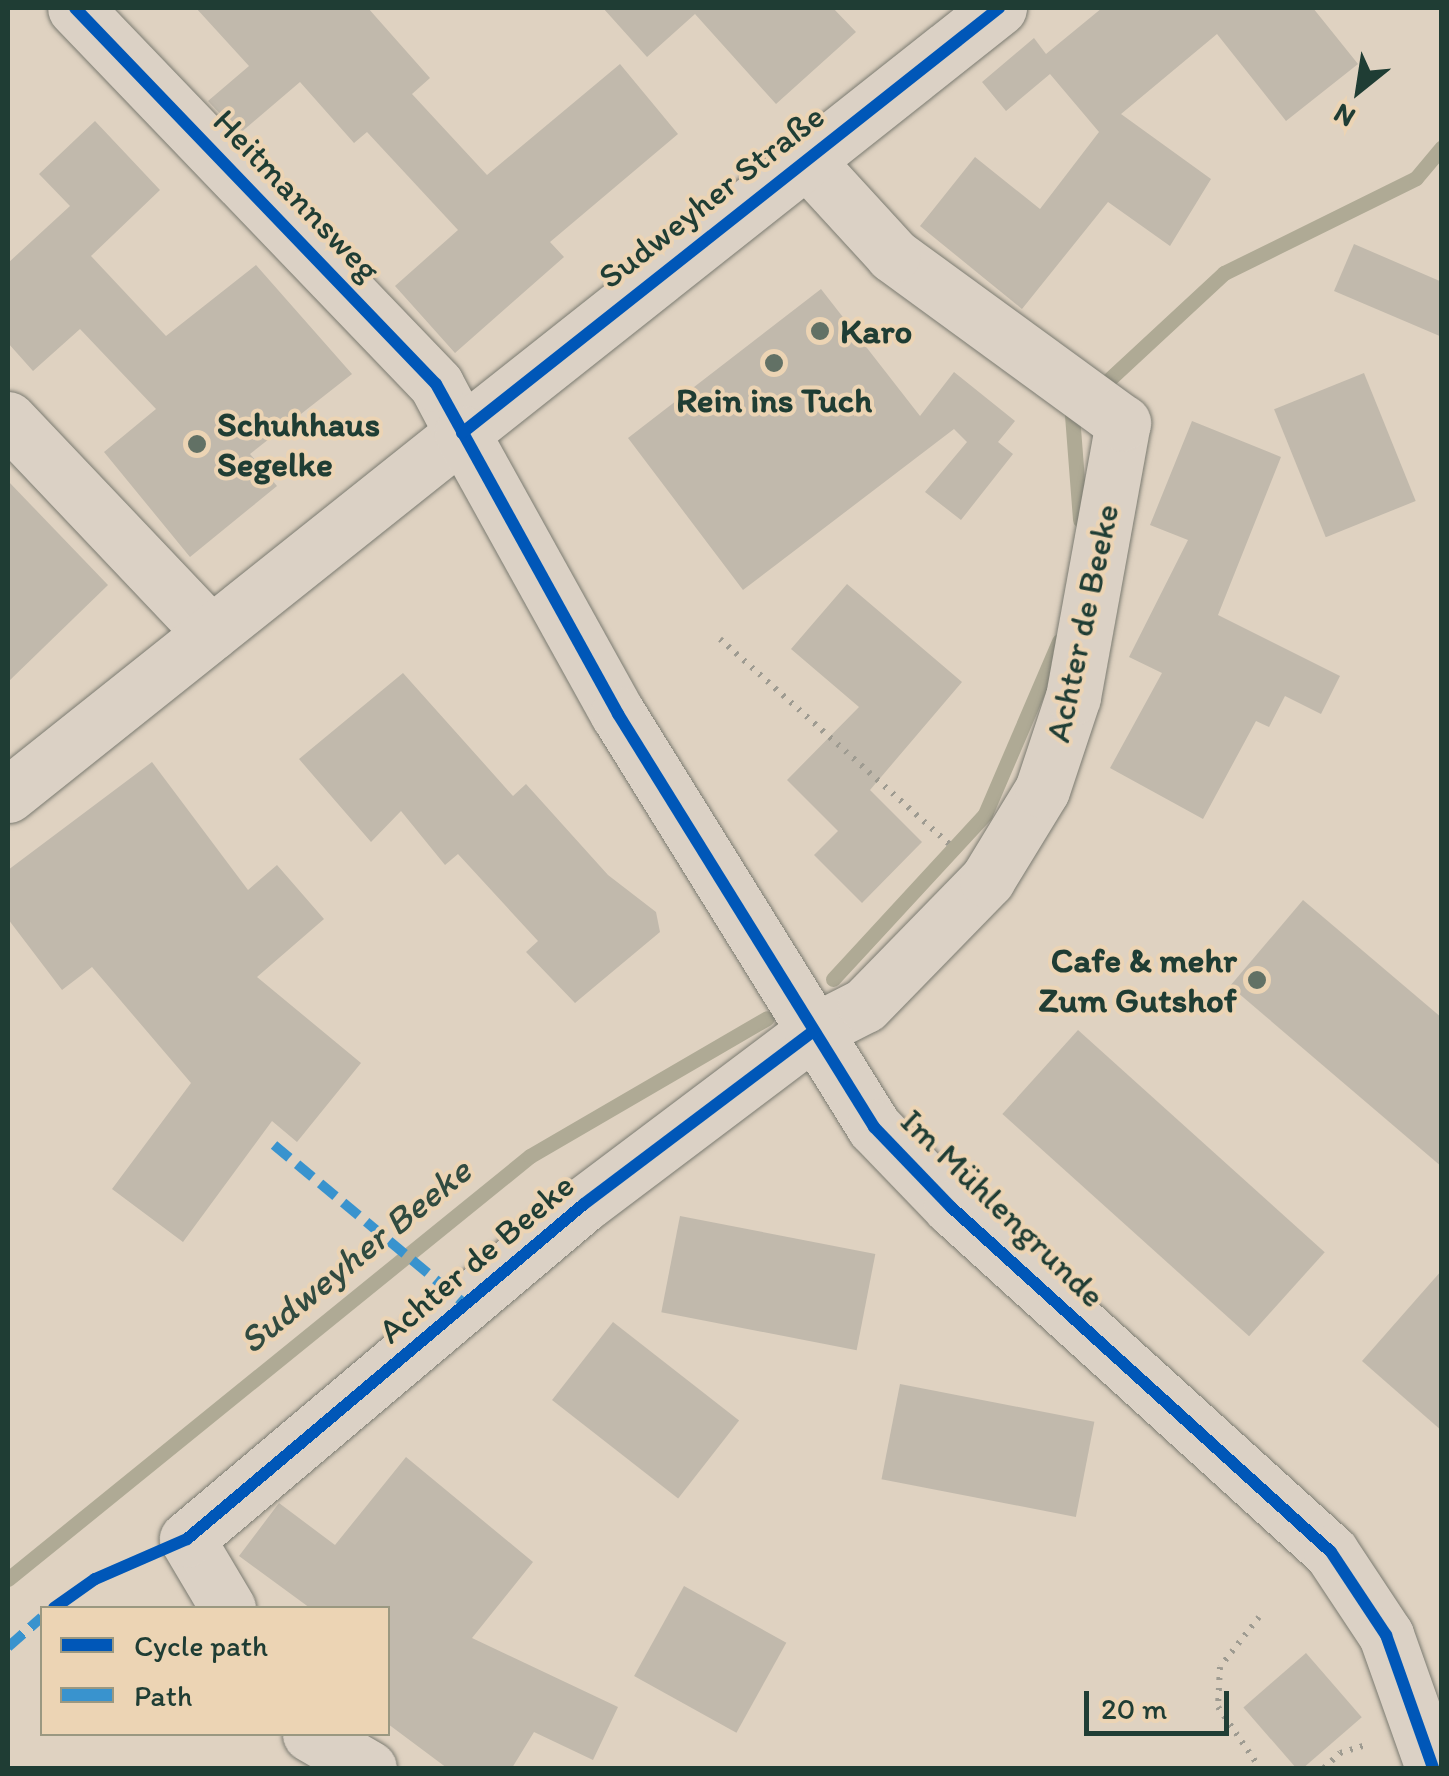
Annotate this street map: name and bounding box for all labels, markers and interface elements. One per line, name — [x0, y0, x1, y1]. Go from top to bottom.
north arrow — [1309, 40, 1409, 140]
street label: Sudweyher Straße — [590, 95, 832, 297]
text: N — [1327, 97, 1361, 135]
street label: Heitmannsweg — [204, 100, 390, 290]
place label: Karo — [840, 310, 912, 352]
marker: Karo — [809, 320, 831, 342]
marker: Rein ins Tuch — [763, 352, 785, 374]
place label: Rein ins Tuch — [675, 379, 873, 421]
place label: Schuhhaus Segelke — [217, 403, 380, 485]
marker: Schuhhaus Segelke — [186, 433, 208, 455]
street label: Achter de Beeke — [1036, 500, 1128, 746]
place label: Cafe & mehr Zum Gutshof — [1039, 939, 1237, 1021]
marker: Cafe & mehr Zum Gutshof — [1246, 969, 1268, 991]
street label: Im Mühlengrunde — [892, 1100, 1114, 1316]
water label: Sudweyher Beeke — [230, 1148, 480, 1364]
street label: Achter de Beeke — [369, 1164, 583, 1352]
legend — [40, 1606, 390, 1736]
text: Cycle path — [134, 1627, 268, 1664]
scale bar — [1089, 1671, 1234, 1733]
text: Path — [134, 1677, 192, 1714]
text: 20 m — [1101, 1690, 1167, 1727]

